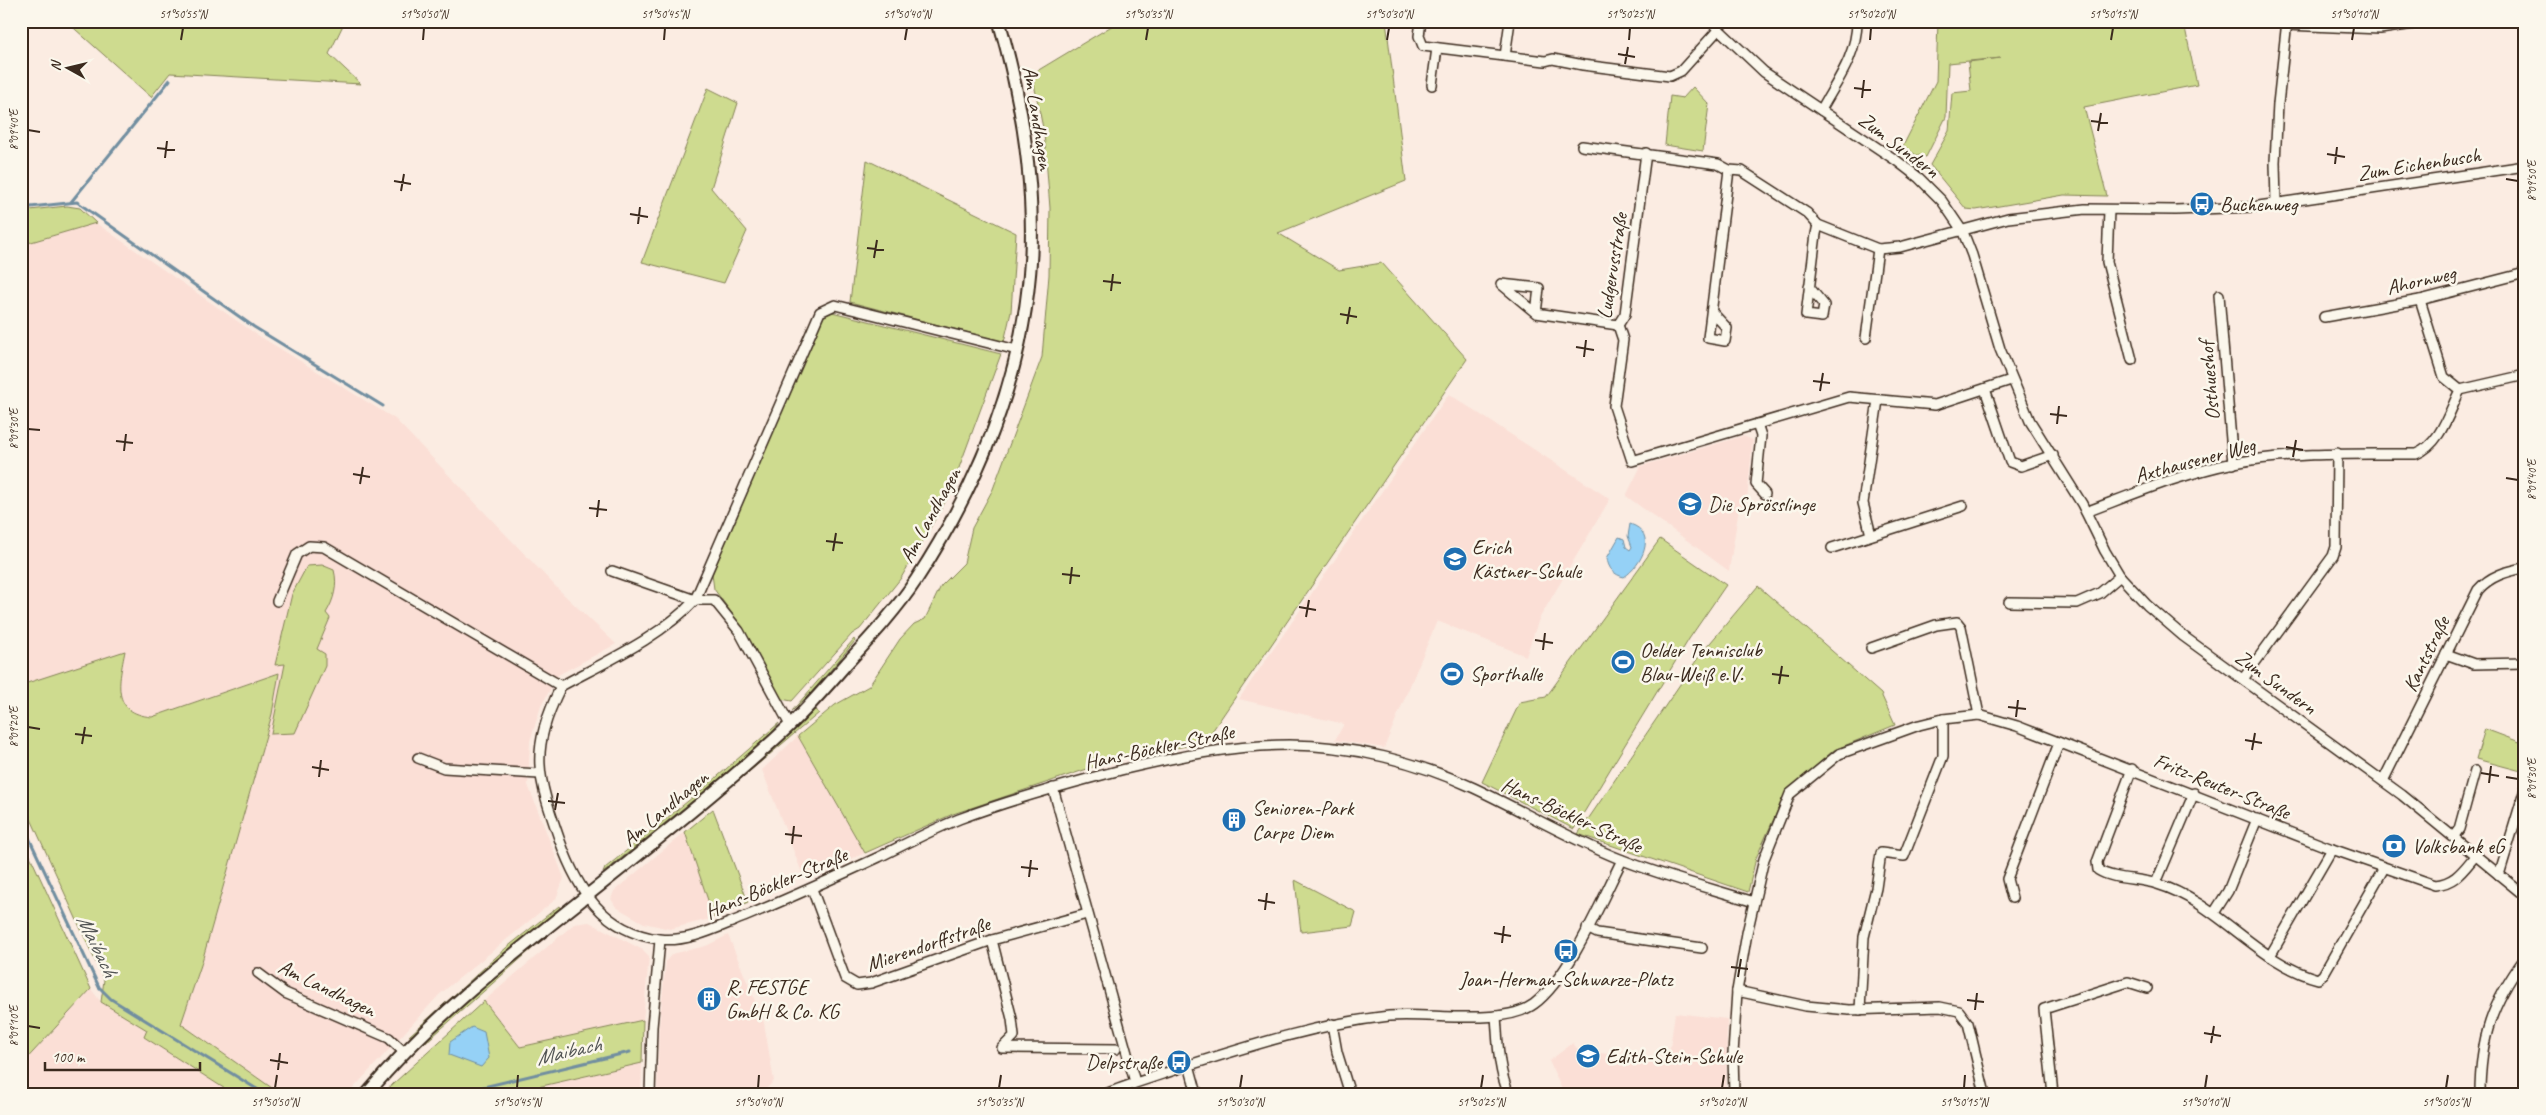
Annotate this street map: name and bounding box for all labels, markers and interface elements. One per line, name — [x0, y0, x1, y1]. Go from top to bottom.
text: 51°50'55"N — [159, 6, 208, 22]
text: 51°50'50"N — [400, 6, 449, 22]
text: 51°50'45"N — [641, 6, 690, 22]
text: 51°50'40"N — [883, 6, 932, 22]
text: 51°50'35"N — [1124, 6, 1173, 22]
text: 51°50'30"N — [1365, 6, 1414, 22]
text: 51°50'25"N — [1606, 6, 1655, 22]
text: 51°50'20"N — [1847, 6, 1896, 22]
text: 51°50'15"N — [2089, 6, 2138, 22]
text: 51°50'10"N — [2330, 6, 2379, 22]
north arrow — [42, 42, 92, 92]
text: N — [47, 58, 65, 72]
street label: Am Landhagen — [1017, 64, 1059, 173]
street label: Zum Sundern — [1853, 106, 1945, 184]
text: 8°09'40"E — [6, 108, 22, 151]
street label: Zum Eichenbusch — [2356, 141, 2484, 187]
text: 8°09'50"E — [2524, 159, 2540, 202]
bus stop icon: Buchenweg — [2189, 191, 2215, 217]
place label: Buchenweg — [2220, 191, 2299, 217]
street label: Ludgerusstraße — [1591, 209, 1634, 321]
street label: Ahornweg — [2384, 259, 2459, 301]
street label: Osthueshof — [2192, 336, 2225, 422]
text: 8°09'30"E — [6, 407, 22, 450]
street label: Axthausener Weg — [2132, 431, 2260, 489]
text: 8°09'40"E — [2524, 458, 2540, 501]
street label: Am Landhagen — [893, 461, 968, 567]
school or university icon: Die Sprösslinge — [1677, 491, 1703, 517]
place label: Die Sprösslinge — [1708, 491, 1816, 517]
place label: Erich Kästner-Schule — [1472, 534, 1583, 584]
school or university icon: Erich Kästner-Schule — [1442, 546, 1468, 572]
street label: Kantstraße — [2397, 610, 2456, 696]
place label: Oelder Tennisclub Blau-Weiß e.V. — [1640, 637, 1764, 687]
street label: Zum Sundern — [2230, 644, 2322, 721]
sports icon: Oelder Tennisclub Blau-Weiß e.V. — [1610, 649, 1636, 675]
sports icon: Sporthalle — [1439, 661, 1465, 687]
place label: Sporthalle — [1470, 661, 1543, 687]
text: 8°09'20"E — [6, 705, 22, 748]
street label: Hans-Böckler-Straße — [1082, 718, 1238, 776]
street label: Fritz-Reuter-Straße — [2150, 747, 2296, 826]
text: 8°09'30"E — [2524, 757, 2540, 800]
street label: Am Landhagen — [616, 763, 715, 852]
street label: Hans-Böckler-Straße — [1498, 771, 1648, 860]
place label: Senioren-Park Carpe Diem — [1252, 795, 1355, 845]
building icon: Senioren-Park Carpe Diem — [1221, 807, 1247, 833]
bank icon: Volksbank eG — [2381, 833, 2407, 859]
place label: Volksbank eG — [2412, 833, 2507, 859]
street label: Hans-Böckler-Straße — [701, 840, 853, 925]
water label: Maibach — [70, 910, 125, 983]
street label: Mierendorffstraße — [863, 910, 995, 977]
bus stop icon: Joan-Herman-Schwarze-Platz — [1553, 938, 1579, 964]
street label: Am Landhagen — [274, 953, 381, 1023]
place label: Joan-Herman-Schwarze-Platz — [1458, 966, 1674, 992]
place label: R. FESTGE GmbH & Co. KG — [726, 974, 841, 1024]
building icon: R. FESTGE GmbH & Co. KG — [696, 986, 722, 1012]
text: 8°09'10"E — [6, 1004, 22, 1047]
water label: Maibach — [533, 1029, 605, 1072]
scale bar — [45, 1040, 200, 1072]
school or university icon: Edith-Stein-Schule — [1575, 1043, 1601, 1069]
place label: Edith-Stein-Schule — [1606, 1043, 1743, 1069]
text: 100 m — [52, 1048, 86, 1067]
place label: Delpstraße — [1086, 1049, 1164, 1075]
bus stop icon: Delpstraße — [1166, 1049, 1192, 1075]
text: 51°50'50"N — [251, 1094, 300, 1110]
text: 51°50'45"N — [493, 1094, 542, 1110]
text: 51°50'40"N — [734, 1094, 783, 1110]
text: 51°50'35"N — [975, 1094, 1024, 1110]
text: 51°50'30"N — [1216, 1094, 1265, 1110]
text: 51°50'25"N — [1457, 1094, 1506, 1110]
text: 51°50'20"N — [1698, 1094, 1747, 1110]
text: 51°50'15"N — [1940, 1094, 1989, 1110]
text: 51°50'10"N — [2181, 1094, 2230, 1110]
text: 51°50'05"N — [2422, 1094, 2471, 1110]

